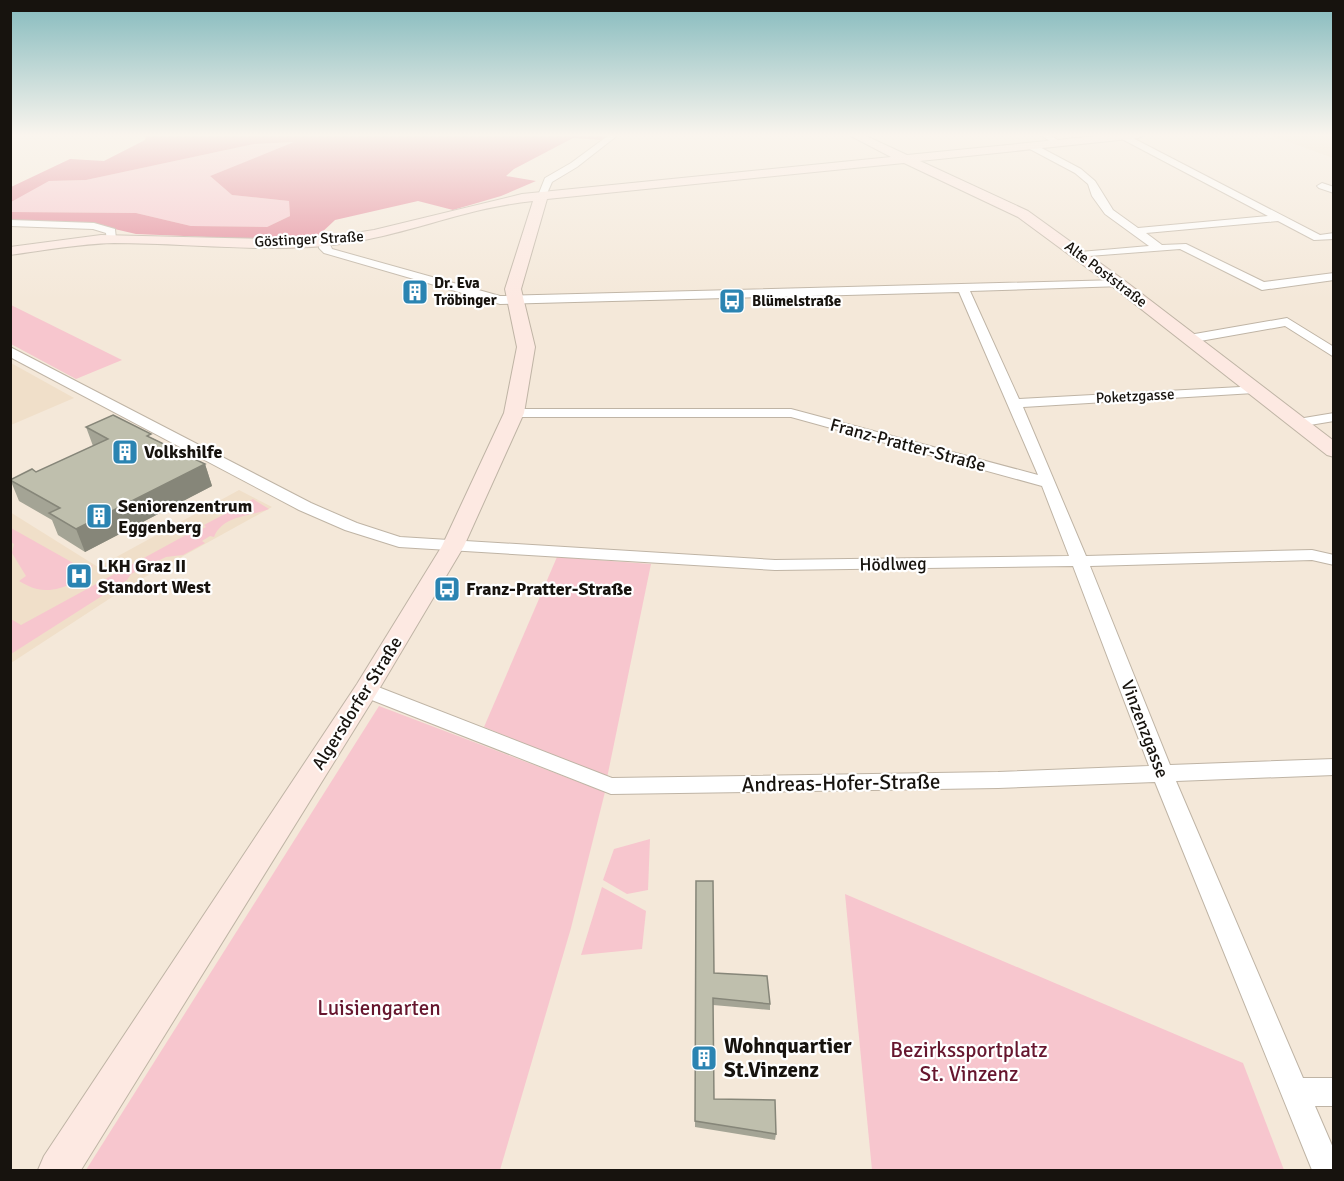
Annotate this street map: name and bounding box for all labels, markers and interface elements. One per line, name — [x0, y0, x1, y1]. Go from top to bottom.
street label: Göstinger Straße — [254, 227, 364, 251]
street label: Alte Poststraße — [1061, 237, 1151, 311]
place label: Dr. Eva Tröbinger — [434, 274, 497, 309]
building icon: Dr. Eva Tröbinger — [400, 277, 430, 307]
bus stop icon: Blümelstraße — [717, 286, 747, 316]
place label: Blümelstraße — [752, 292, 841, 310]
street label: Poketzgasse — [1095, 385, 1175, 407]
street label: Franz-Pratter-Straße — [828, 414, 988, 476]
building icon: Volkshilfe — [110, 437, 140, 467]
place label: Volkshilfe — [144, 441, 222, 463]
place label: Seniorenzentrum Eggenberg — [118, 495, 252, 538]
building icon: Seniorenzentrum Eggenberg — [84, 501, 114, 531]
street label: Hödlweg — [859, 552, 927, 576]
place label: LKH Graz II Standort West — [98, 555, 211, 598]
hospital icon: LKH Graz II Standort West — [64, 561, 94, 591]
bus stop icon: Franz-Pratter-Straße — [432, 574, 462, 604]
place label: Franz-Pratter-Straße — [466, 578, 632, 600]
street label: Algersdorfer Straße — [307, 632, 407, 774]
street label: Vinzenzgasse — [1116, 677, 1174, 781]
street label: Andreas-Hofer-Straße — [741, 768, 941, 798]
park label: Luisiengarten — [317, 995, 441, 1021]
place label: Wohnquartier St.Vinzenz — [724, 1033, 852, 1083]
park label: Bezirkssportplatz St. Vinzenz — [890, 1037, 1048, 1087]
building icon: Wohnquartier St.Vinzenz — [689, 1043, 719, 1073]

